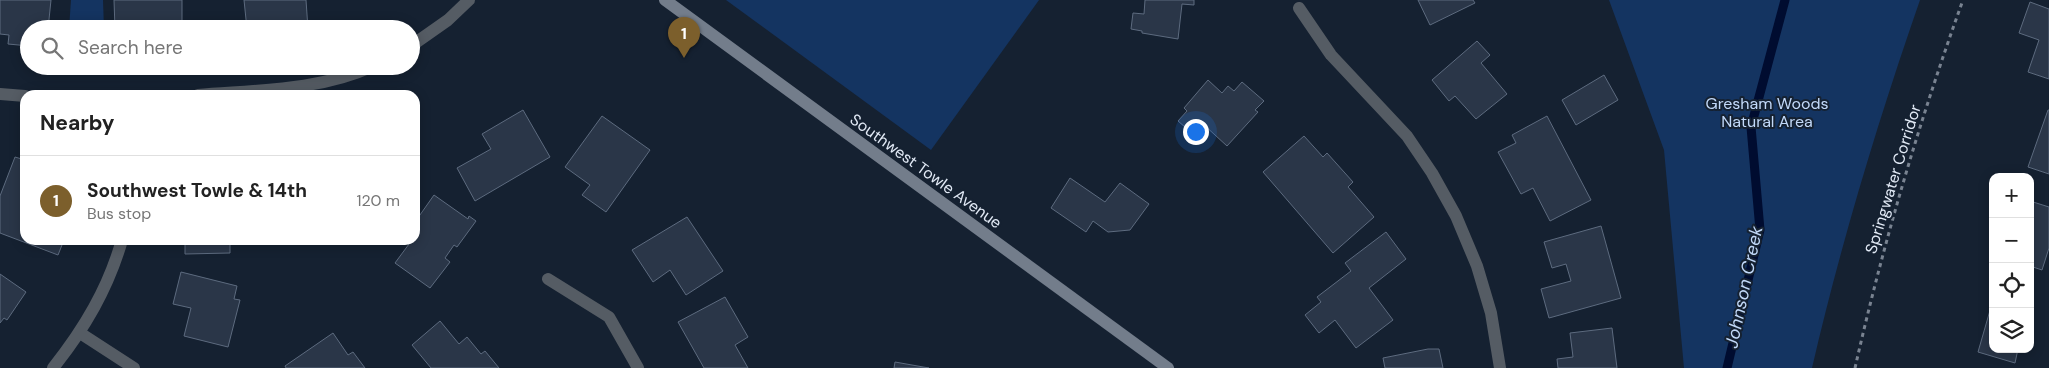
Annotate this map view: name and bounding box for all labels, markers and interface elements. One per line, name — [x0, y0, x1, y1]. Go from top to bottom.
pin: 1 — [668, 17, 700, 58]
search box — [20, 20, 420, 75]
icon: search — [38, 34, 66, 62]
text: Search here — [78, 35, 183, 60]
park label: Gresham Woods Natural Area — [1706, 93, 1829, 132]
street label: Springwater Corridor — [1860, 102, 1926, 256]
text: Nearby — [40, 109, 114, 137]
street label: Southwest Towle Avenue — [846, 109, 1006, 233]
your location — [1183, 119, 1209, 145]
map controls — [1989, 173, 2034, 353]
button: + — [1989, 173, 2034, 218]
text: Southwest Towle & 14th — [87, 178, 307, 203]
text: 1 — [53, 190, 59, 211]
text: 120 m — [356, 190, 400, 211]
text: Bus stop — [87, 203, 151, 224]
button: − — [1989, 218, 2034, 263]
water label: Johnson Creek — [1719, 223, 1769, 350]
button: locate — [1989, 263, 2034, 308]
button: layers — [1989, 308, 2034, 353]

